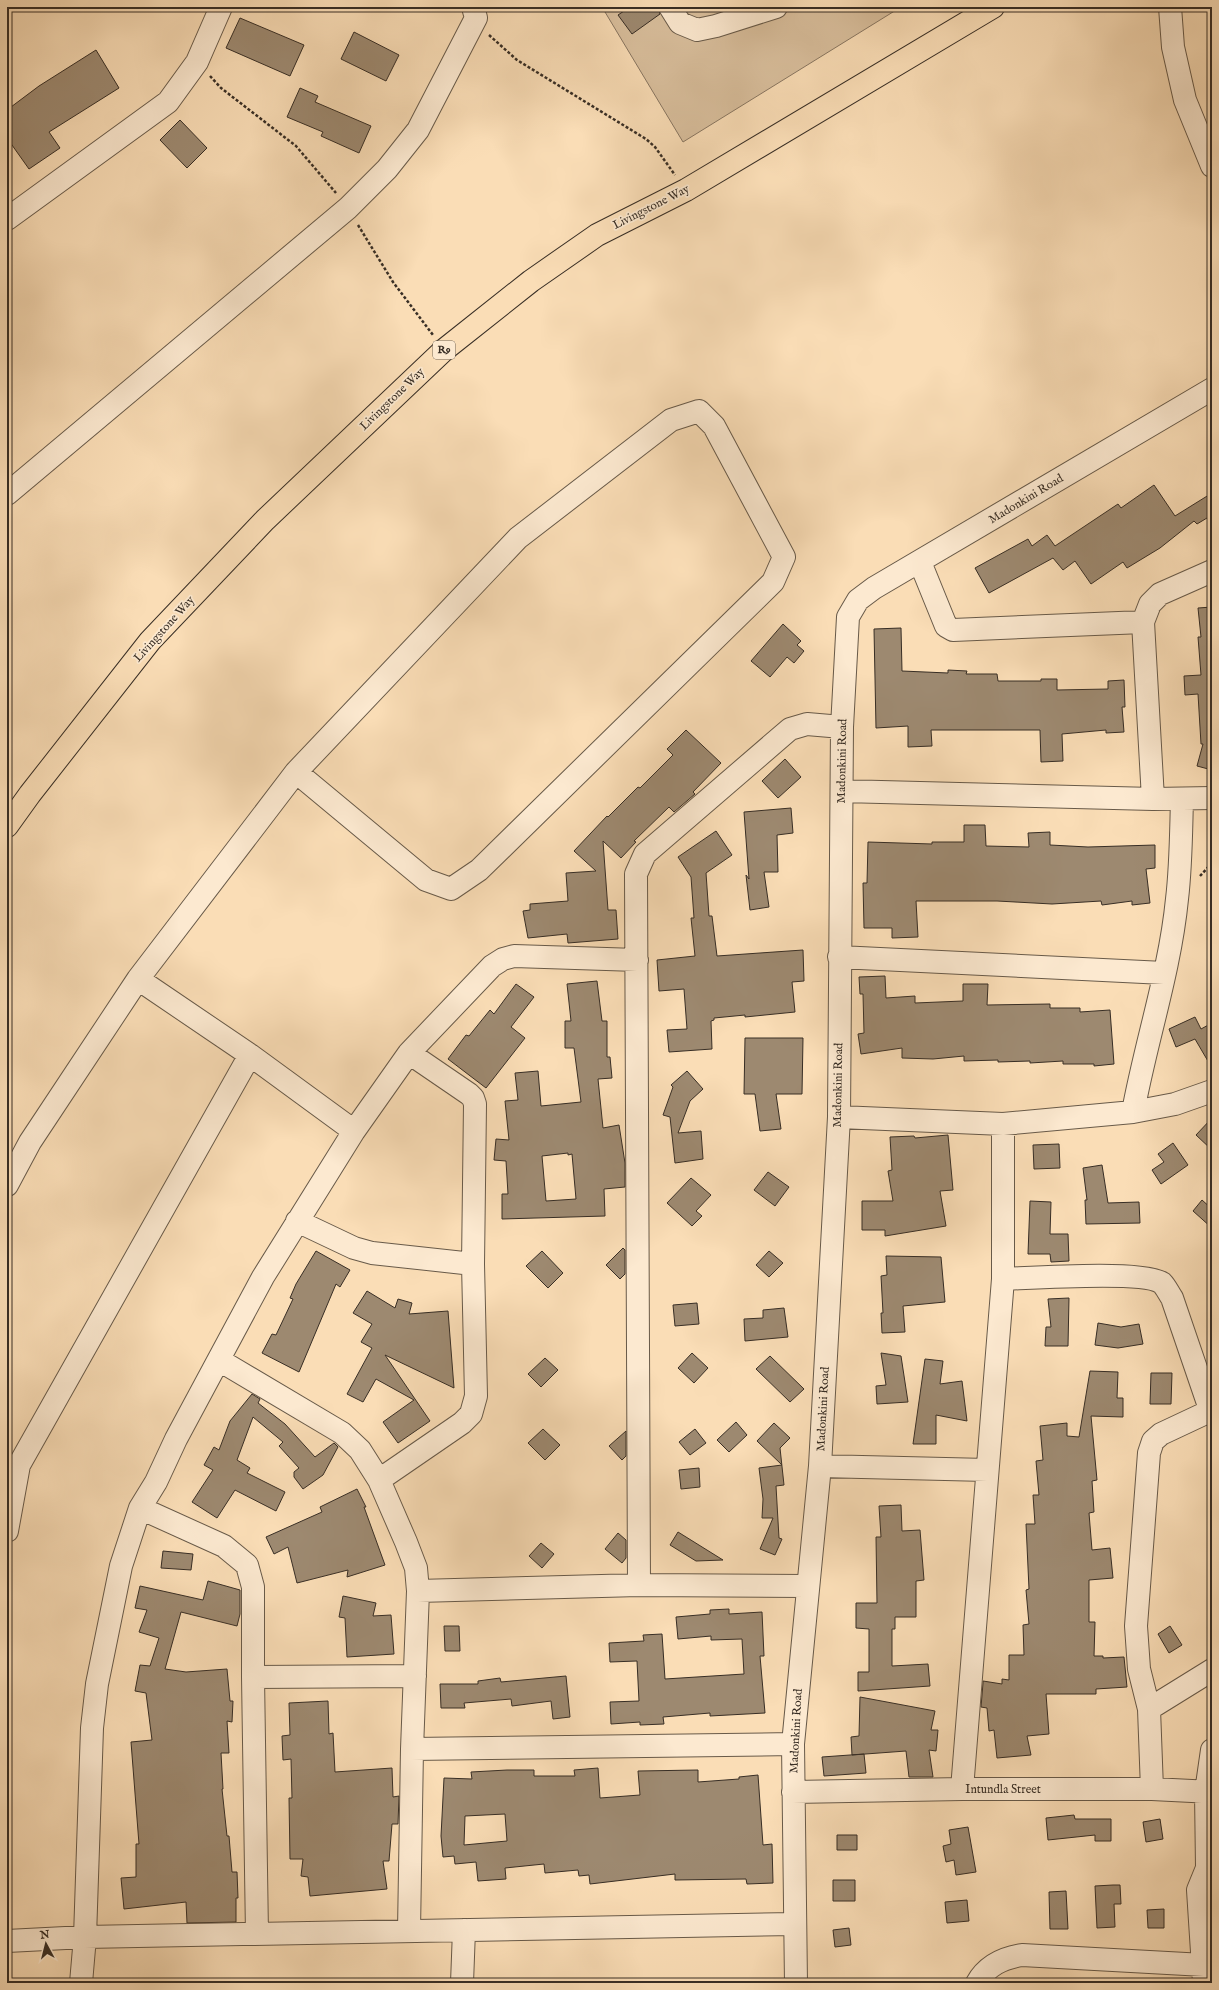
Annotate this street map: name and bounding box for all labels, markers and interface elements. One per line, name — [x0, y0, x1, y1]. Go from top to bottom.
street label: Livingstone Way — [610, 181, 692, 233]
road number: R9 — [433, 341, 455, 359]
street label: Livingstone Way — [357, 364, 427, 434]
street label: Madonkini Road — [986, 470, 1067, 527]
street label: Livingstone Way — [130, 593, 198, 665]
street label: Madonkini Road — [834, 718, 850, 803]
street label: Madonkini Road — [830, 1042, 846, 1127]
street label: Madonkini Road — [813, 1366, 833, 1452]
street label: Madonkini Road — [786, 1688, 806, 1774]
street label: Intundla Street — [965, 1782, 1041, 1797]
north arrow — [26, 1924, 66, 1964]
text: N — [38, 1927, 51, 1943]

